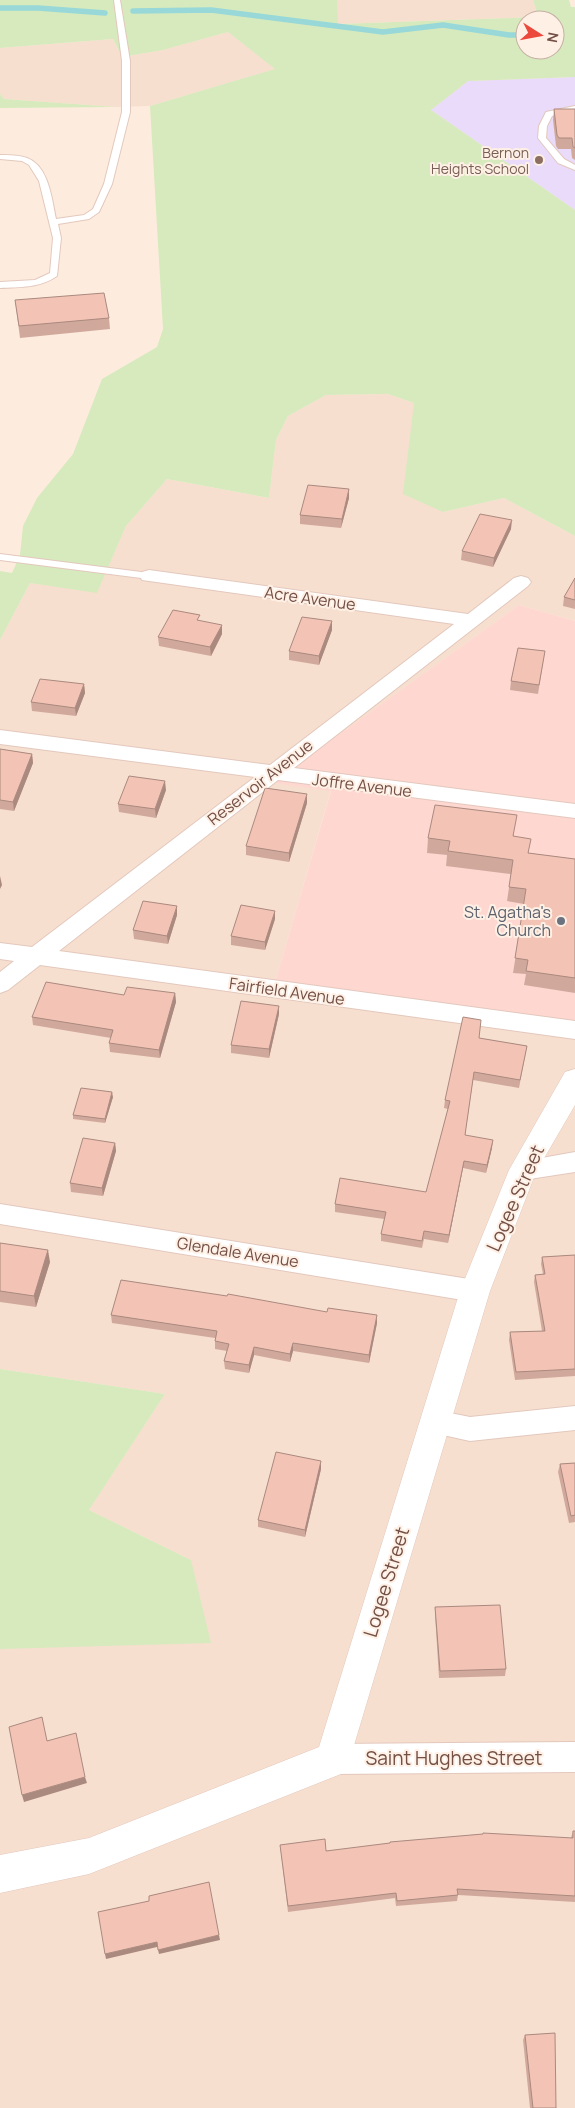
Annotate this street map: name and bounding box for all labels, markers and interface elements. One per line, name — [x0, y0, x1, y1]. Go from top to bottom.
north arrow — [515, 10, 565, 60]
text: N — [543, 31, 564, 44]
place label: Bernon Heights School — [431, 143, 529, 178]
marker: Bernon Heights School — [533, 154, 545, 166]
street label: Acre Avenue — [263, 581, 357, 615]
street label: Reservoir Avenue — [203, 734, 317, 830]
street label: Joffre Avenue — [311, 768, 413, 802]
place label: St. Agatha's Church — [464, 901, 551, 941]
marker: St. Agatha's Church — [555, 915, 567, 927]
street label: Fairfield Avenue — [228, 972, 346, 1010]
street label: Logee Street — [480, 1141, 550, 1255]
street label: Glendale Avenue — [176, 1232, 300, 1272]
street label: Logee Street — [357, 1524, 415, 1640]
street label: Saint Hughes Street — [366, 1745, 542, 1771]

